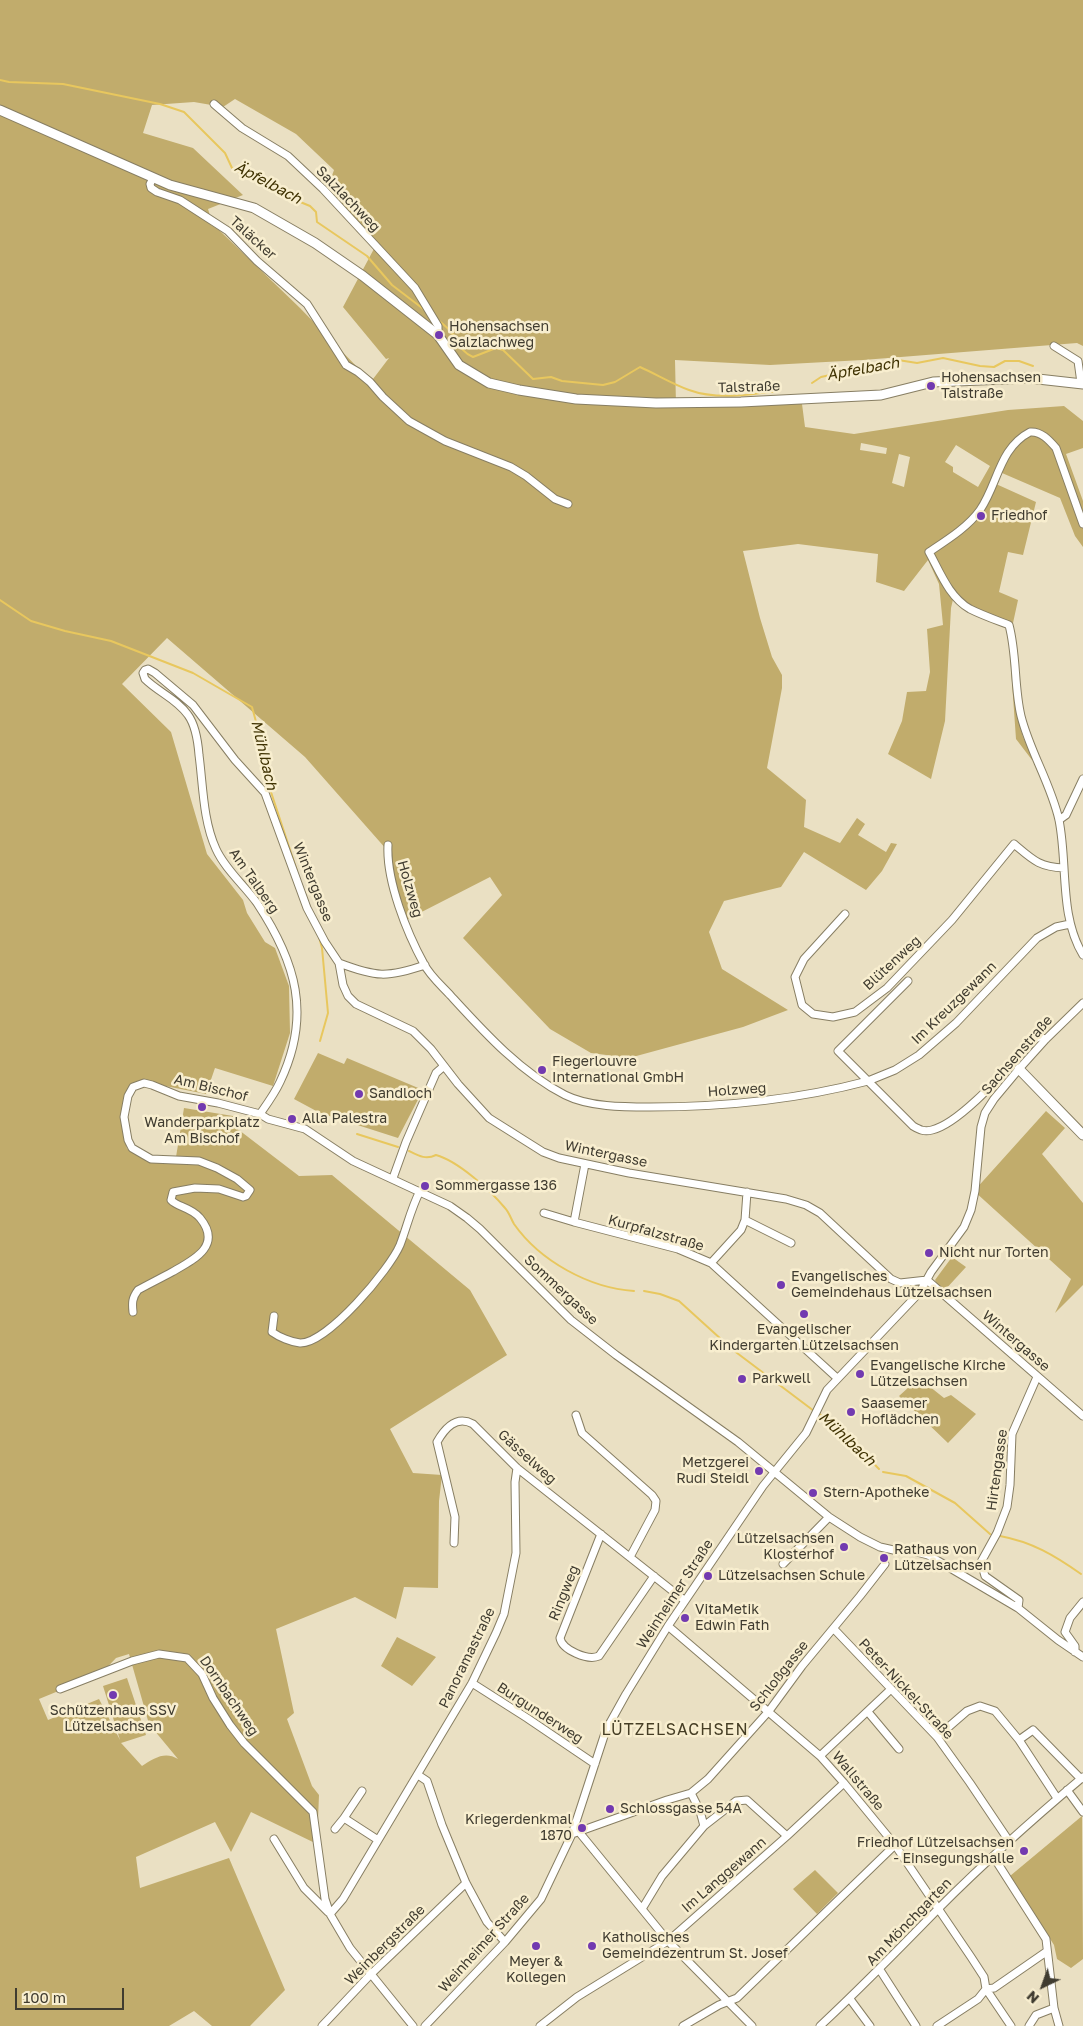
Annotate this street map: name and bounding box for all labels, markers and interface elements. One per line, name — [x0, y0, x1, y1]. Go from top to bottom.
water label: Äpfelbach — [232, 158, 304, 208]
street label: Salzlachweg — [312, 163, 384, 235]
street label: Taläcker — [226, 213, 280, 263]
place label: Hohensachsen Salzlachweg — [449, 319, 549, 352]
marker: Hohensachsen Salzlachweg — [433, 329, 445, 341]
water label: Äpfelbach — [825, 354, 901, 384]
place label: Hohensachsen Talstraße — [941, 370, 1041, 402]
street label: Talstraße — [718, 378, 780, 396]
marker: Hohensachsen Talstraße — [925, 380, 937, 392]
place label: Friedhof — [991, 508, 1047, 524]
marker: Friedhof — [975, 510, 987, 522]
water label: Mühlbach — [247, 718, 281, 792]
street label: Wintergasse — [289, 840, 337, 924]
street label: Am Talberg — [225, 845, 283, 917]
street label: Holzweg — [394, 858, 426, 920]
street label: Blütenweg — [860, 932, 924, 994]
street label: Im Kreuzgewann — [908, 958, 1000, 1048]
street label: Sachsenstraße — [978, 1012, 1056, 1098]
place label: Fiegerlouvre International GmbH — [552, 1054, 684, 1086]
marker: Fiegerlouvre International GmbH — [536, 1064, 548, 1076]
street label: Am Bischof — [172, 1071, 250, 1105]
street label: Holzweg — [707, 1080, 767, 1100]
place label: Sandloch — [369, 1086, 432, 1102]
marker: Sandloch — [353, 1088, 365, 1100]
marker: Wanderparkplatz Am Bischof — [196, 1101, 208, 1113]
place label: Alla Palestra — [302, 1111, 387, 1127]
marker: Alla Palestra — [286, 1113, 298, 1125]
place label: Wanderparkplatz Am Bischof — [144, 1115, 260, 1148]
street label: Wintergasse — [563, 1137, 649, 1171]
place label: Sommergasse 136 — [435, 1178, 557, 1194]
marker: Sommergasse 136 — [419, 1180, 431, 1192]
street label: Kurpfalzstraße — [606, 1211, 706, 1255]
place label: Nicht nur Torten — [939, 1245, 1049, 1261]
marker: Nicht nur Torten — [923, 1247, 935, 1259]
street label: Sommergasse — [521, 1251, 601, 1329]
place label: Evangelisches Gemeindehaus Lützelsachsen — [791, 1269, 992, 1302]
marker: Evangelisches Gemeindehaus Lützelsachsen — [775, 1279, 787, 1291]
street label: Wintergasse — [979, 1307, 1053, 1375]
marker: Evangelischer Kindergarten Lützelsachsen — [798, 1308, 810, 1320]
place label: Evangelischer Kindergarten Lützelsachsen — [709, 1322, 899, 1354]
place label: Evangelische Kirche Lützelsachsen — [870, 1358, 1006, 1390]
marker: Evangelische Kirche Lützelsachsen — [854, 1368, 866, 1380]
place label: Parkwell — [752, 1371, 811, 1387]
marker: Parkwell — [736, 1373, 748, 1385]
place label: Saasemer Hoflädchen — [861, 1396, 939, 1428]
marker: Saasemer Hoflädchen — [845, 1406, 857, 1418]
water label: Mühlbach — [815, 1408, 879, 1470]
street label: Gässelweg — [494, 1426, 560, 1488]
street label: Hirtengasse — [983, 1428, 1011, 1512]
place label: Metzgerei Rudi Steidl — [676, 1455, 749, 1488]
marker: Metzgerei Rudi Steidl — [753, 1465, 765, 1477]
place label: Stern-Apotheke — [823, 1485, 929, 1501]
marker: Stern-Apotheke — [807, 1487, 819, 1499]
place label: Lützelsachsen Klosterhof — [736, 1531, 834, 1564]
street label: Weinheimer Straße — [633, 1536, 717, 1652]
marker: Lützelsachsen Klosterhof — [838, 1541, 850, 1553]
place label: Rathaus von Lützelsachsen — [894, 1542, 992, 1574]
marker: Rathaus von Lützelsachsen — [878, 1552, 890, 1564]
street label: Ringweg — [545, 1563, 583, 1623]
place label: Lützelsachsen Schule — [718, 1568, 865, 1584]
marker: Lützelsachsen Schule — [702, 1570, 714, 1582]
place label: VitaMetik Edwin Fath — [695, 1602, 769, 1634]
street label: Panoramastraße — [435, 1605, 499, 1711]
marker: VitaMetik Edwin Fath — [679, 1612, 691, 1624]
street label: Peter-Nickel-Straße — [855, 1635, 957, 1743]
street label: Schloßgasse — [746, 1637, 812, 1715]
street label: Dornbachweg — [196, 1653, 262, 1739]
street label: Burgunderweg — [494, 1679, 586, 1747]
marker: Schützenhaus SSV Lützelsachsen — [107, 1689, 119, 1701]
place label: Schützenhaus SSV Lützelsachsen — [50, 1703, 176, 1735]
district label: LÜTZELSACHSEN — [600, 1720, 750, 1740]
street label: Wallstraße — [828, 1748, 888, 1814]
place label: Schlossgasse 54A — [620, 1801, 742, 1817]
marker: Schlossgasse 54A — [604, 1803, 616, 1815]
place label: Kriegerdenkmal 1870 — [465, 1812, 572, 1844]
marker: Kriegerdenkmal 1870 — [576, 1822, 588, 1834]
street label: Im Langgewann — [678, 1834, 770, 1916]
place label: Friedhof Lützelsachsen - Einsegungshalle — [857, 1835, 1014, 1868]
marker: Friedhof Lützelsachsen - Einsegungshalle — [1018, 1845, 1030, 1857]
street label: Am Mönchgarten — [863, 1875, 955, 1969]
street label: Weinheimer Straße — [435, 1890, 533, 1996]
street label: Weinbergstraße — [341, 1901, 429, 1989]
place label: Katholisches Gemeindezentrum St. Josef — [602, 1930, 788, 1962]
marker: Meyer & Kollegen — [530, 1940, 542, 1952]
marker: Katholisches Gemeindezentrum St. Josef — [586, 1940, 598, 1952]
place label: Meyer & Kollegen — [506, 1954, 566, 1986]
north arrow — [1018, 1961, 1068, 2011]
scale bar — [18, 1978, 126, 2010]
text: 100 m — [23, 1988, 66, 2006]
text: N — [1023, 1988, 1042, 2007]

